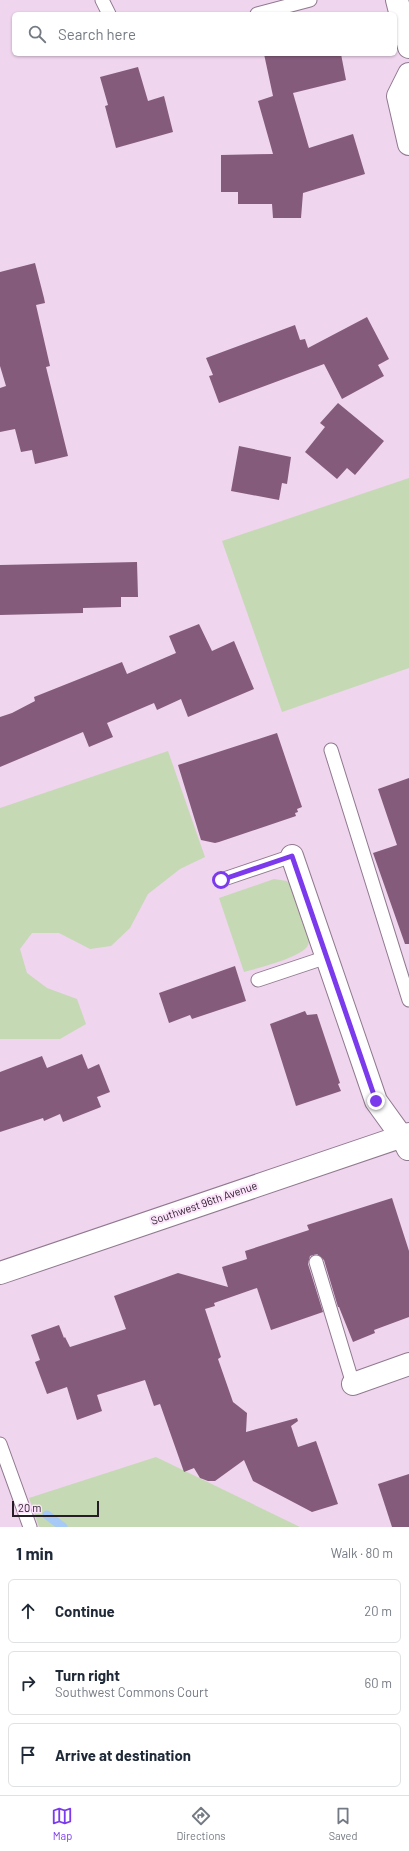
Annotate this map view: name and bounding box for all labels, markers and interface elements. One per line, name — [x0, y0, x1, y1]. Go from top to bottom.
search box — [12, 12, 397, 56]
icon: search — [26, 23, 48, 45]
text: Search here — [58, 25, 136, 43]
route start — [212, 871, 230, 889]
route end — [367, 1092, 385, 1110]
street label: Southwest 96th Avenue — [149, 1178, 259, 1227]
scale bar — [12, 1499, 99, 1518]
text: 20 m — [18, 1501, 41, 1514]
text: 1 min — [16, 1543, 53, 1563]
text: Walk · 80 m — [331, 1545, 393, 1561]
icon: ahead — [17, 1600, 39, 1622]
text: Continue — [55, 1602, 115, 1620]
text: 20 m — [364, 1603, 392, 1619]
text: Turn right — [55, 1666, 120, 1684]
icon: right — [17, 1672, 39, 1694]
text: 60 m — [365, 1675, 392, 1691]
text: Southwest Commons Court — [55, 1684, 209, 1700]
icon: arrive — [17, 1744, 39, 1766]
text: Arrive at destination — [55, 1746, 191, 1764]
tab: Map — [51, 1805, 73, 1842]
tab: Directions — [176, 1805, 226, 1842]
tab: Saved — [329, 1805, 358, 1842]

